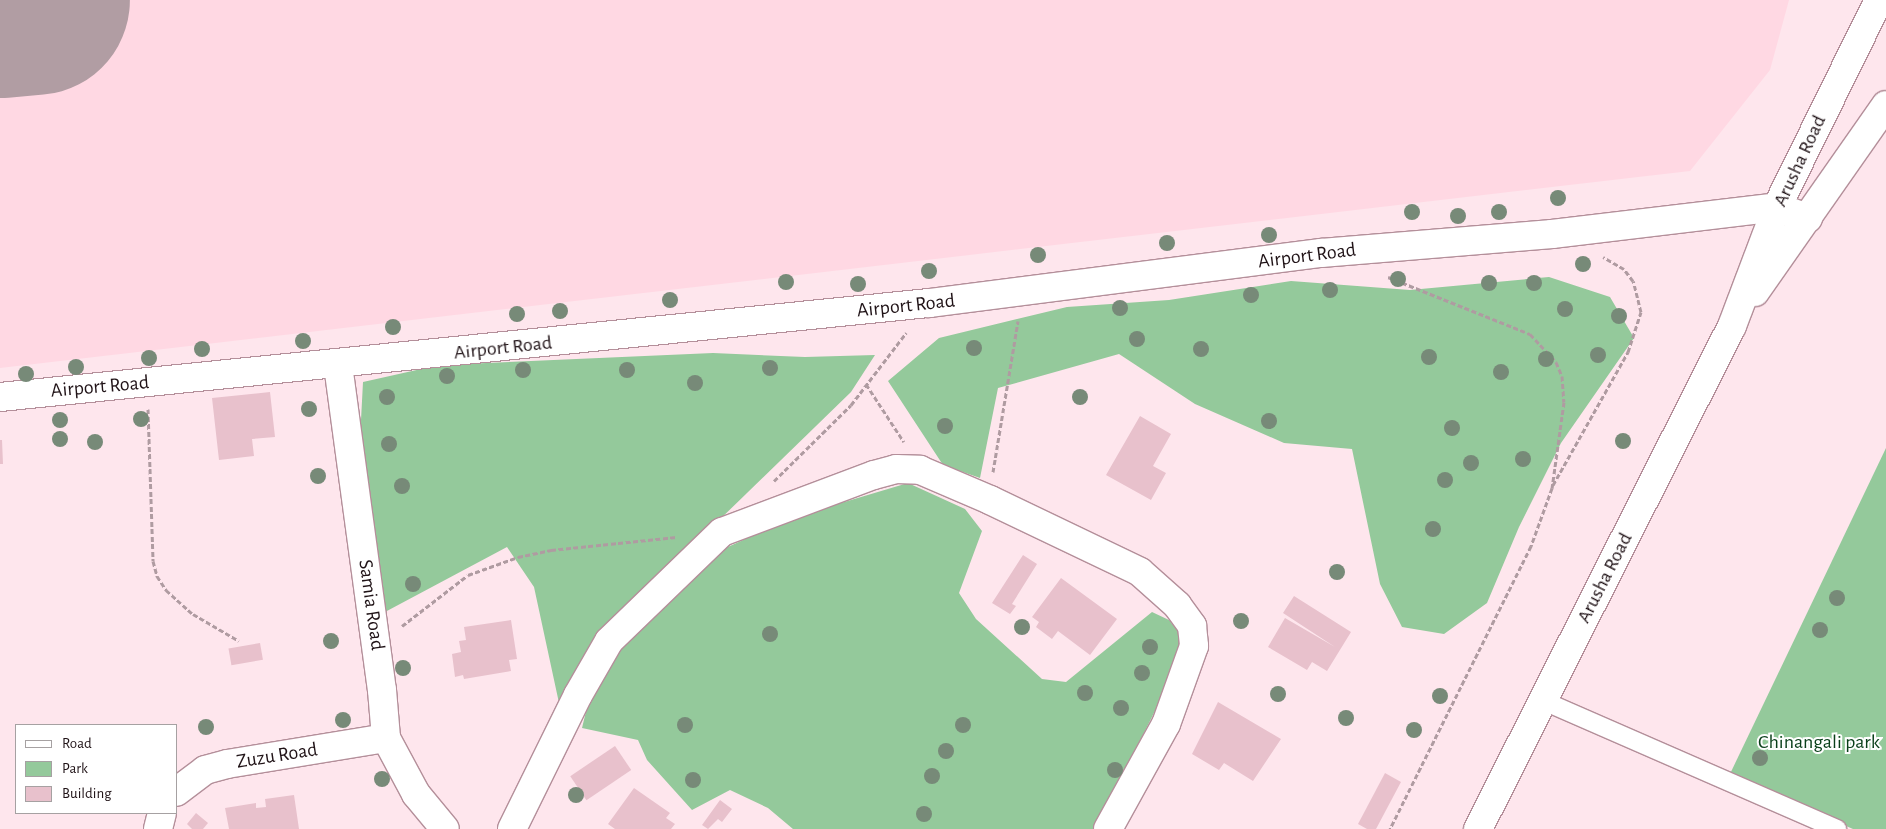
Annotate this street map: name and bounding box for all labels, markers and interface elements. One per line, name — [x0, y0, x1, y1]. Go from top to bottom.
street label: Arusha Road — [1768, 111, 1832, 211]
street label: Airport Road — [1257, 238, 1357, 274]
street label: Airport Road — [856, 289, 956, 323]
street label: Airport Road — [453, 331, 553, 365]
street label: Airport Road — [50, 371, 150, 403]
street label: Arusha Road — [1572, 529, 1638, 627]
street label: Samia Road — [353, 558, 389, 652]
legend — [15, 724, 178, 814]
park label: Chinangali park — [1758, 730, 1880, 754]
text: Road — [62, 736, 92, 751]
street label: Zuzu Road — [235, 738, 319, 774]
text: Park — [62, 761, 88, 776]
text: Building — [62, 786, 112, 801]

